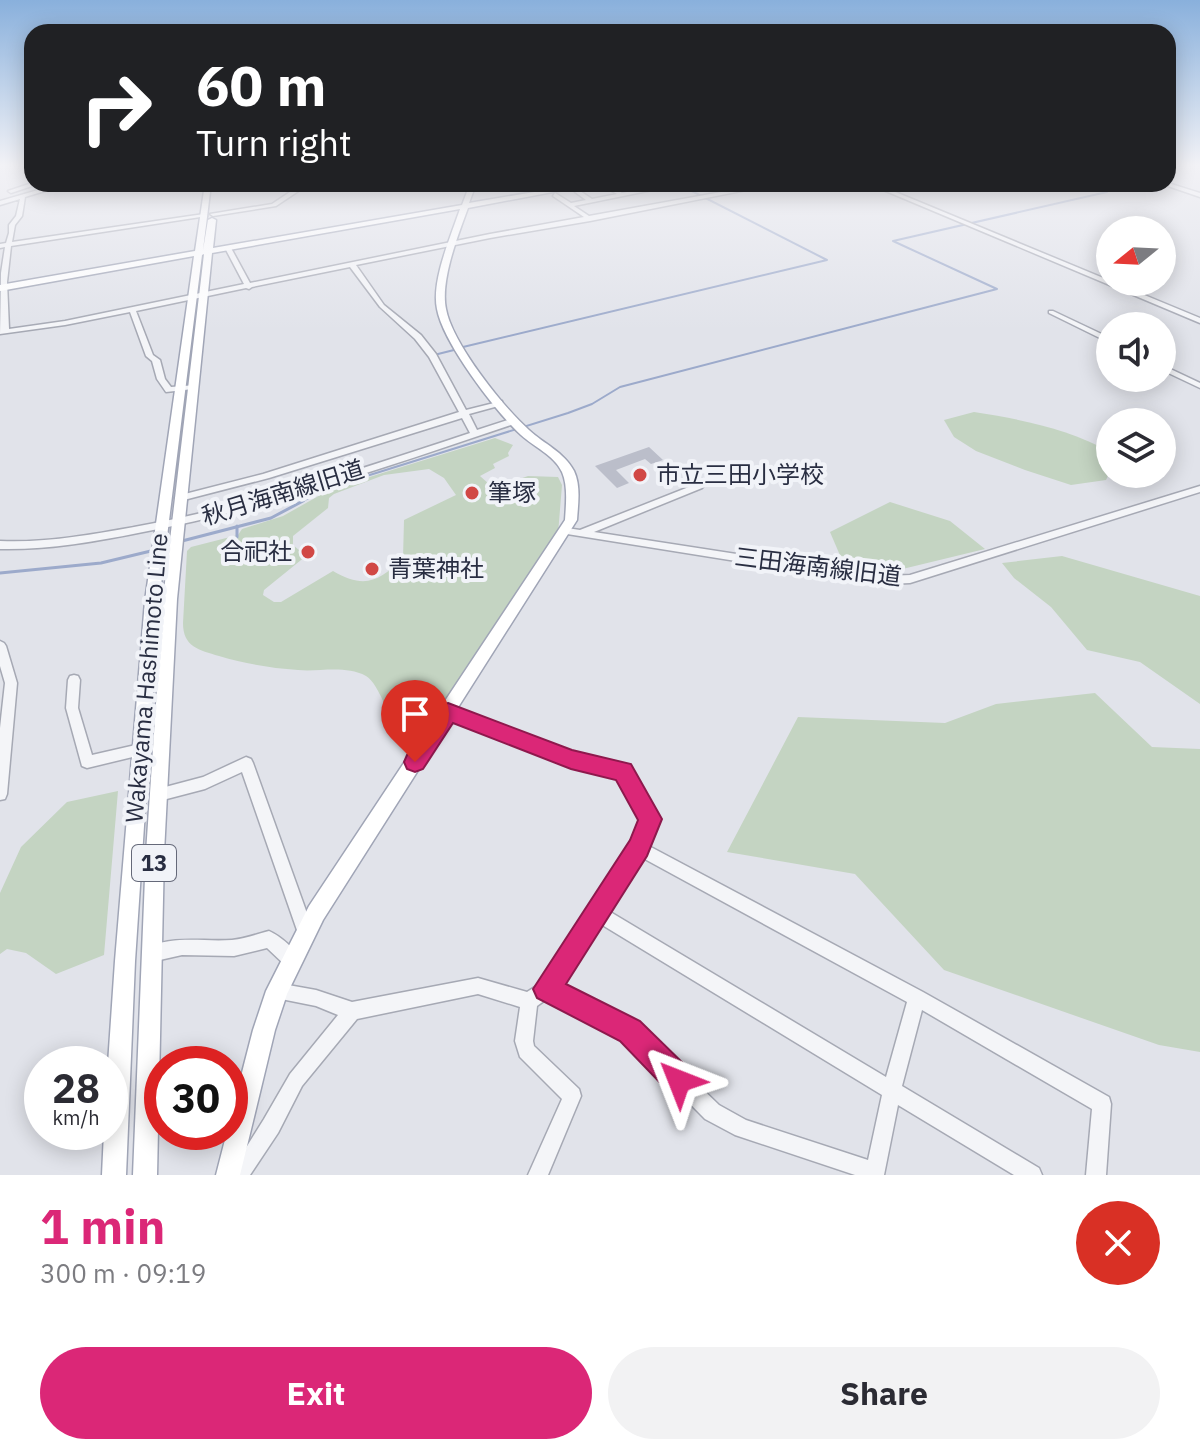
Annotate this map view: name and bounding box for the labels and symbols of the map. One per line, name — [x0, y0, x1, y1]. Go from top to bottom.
north arrow — [1096, 216, 1176, 296]
street label: 秋月海南線旧道 — [198, 452, 368, 532]
place label: 市立三田小学校 — [656, 458, 824, 490]
marker: 市立三田小学校 — [631, 466, 649, 484]
place label: 筆塚 — [488, 476, 536, 508]
marker: 筆塚 — [463, 484, 481, 502]
street label: Wakayama Hashimoto Line — [117, 532, 175, 824]
place label: 合祀社 — [220, 535, 292, 567]
street label: 三田海南線旧道 — [733, 540, 903, 592]
marker: 合祀社 — [299, 543, 317, 561]
place label: 青葉神社 — [388, 552, 484, 584]
marker: 青葉神社 — [363, 560, 381, 578]
pin — [381, 680, 449, 762]
road number: 13 — [132, 845, 176, 881]
position arrow — [637, 1039, 721, 1123]
speed limit sign: 30 — [144, 1046, 248, 1150]

